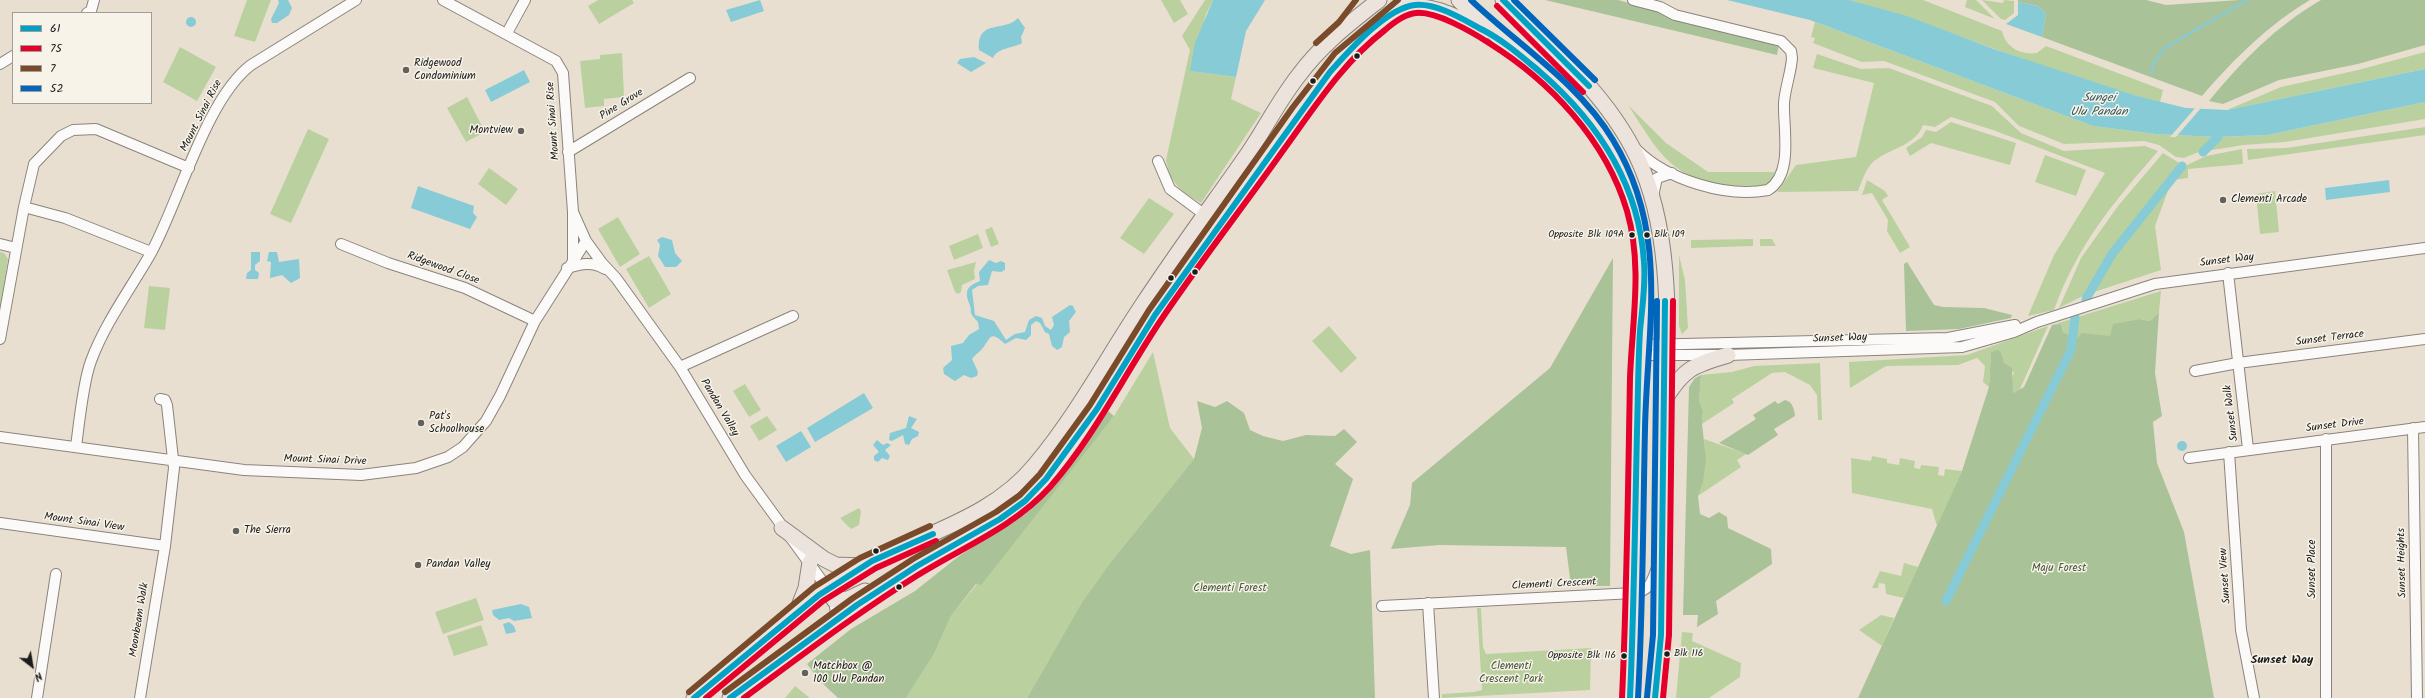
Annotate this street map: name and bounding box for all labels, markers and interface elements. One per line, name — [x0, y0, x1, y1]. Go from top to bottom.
legend — [12, 12, 152, 104]
text: 61 — [50, 19, 60, 38]
text: 75 — [50, 39, 62, 58]
unlabelled marker — [1352, 51, 1362, 61]
place label: Ridgewood Condominium — [414, 57, 476, 83]
text: 7 — [50, 59, 56, 78]
marker: Ridgewood Condominium — [401, 65, 411, 75]
unlabelled marker — [1308, 76, 1318, 86]
street label: Mount Sinai Rise — [178, 78, 226, 154]
text: 52 — [50, 79, 63, 98]
street label: Mount Sinai Rise — [545, 81, 563, 161]
street label: Pine Grove — [598, 86, 646, 124]
water label: Sungei Ulu Pandan — [2070, 92, 2128, 120]
place label: Montview — [470, 124, 513, 138]
marker: Montview — [516, 126, 526, 136]
place label: Clementi Arcade — [2231, 193, 2307, 207]
marker: Clementi Arcade — [2218, 195, 2228, 205]
place label: Opposite Blk 109A — [1548, 229, 1624, 241]
place label: Blk 109 — [1654, 229, 1685, 241]
marker: Opposite Blk 109A — [1627, 230, 1637, 240]
marker: Blk 109 — [1642, 230, 1652, 240]
street label: Ridgewood Close — [405, 250, 481, 288]
street label: Sunset Way — [2199, 251, 2255, 271]
unlabelled marker — [1190, 267, 1200, 277]
unlabelled marker — [1166, 273, 1176, 283]
street label: Sunset Terrace — [2295, 328, 2365, 350]
street label: Sunset Way — [1813, 331, 1867, 347]
street label: Pandan Valley — [697, 377, 741, 439]
street label: Sunset Walk — [2222, 384, 2242, 442]
place label: Pat's Schoolhouse — [429, 410, 484, 436]
street label: Sunset Drive — [2305, 416, 2365, 436]
marker: Pat's Schoolhouse — [416, 418, 426, 428]
street label: Mount Sinai Drive — [283, 453, 367, 469]
street label: Mount Sinai View — [43, 511, 125, 535]
place label: The Sierra — [244, 524, 291, 538]
marker: The Sierra — [231, 526, 241, 536]
street label: Sunset Heights — [2396, 528, 2410, 598]
street label: Sunset Place — [2306, 540, 2320, 598]
unlabelled marker — [871, 546, 881, 556]
street label: Sunset View — [2217, 548, 2235, 604]
place label: Pandan Valley — [426, 558, 490, 572]
marker: Pandan Valley — [413, 560, 423, 570]
park label: Maju Forest — [2032, 562, 2086, 576]
street label: Clementi Crescent — [1511, 576, 1597, 594]
street label: Moonbeam Walk — [128, 582, 152, 658]
unlabelled marker — [894, 582, 904, 592]
park label: Clementi Forest — [1193, 582, 1267, 596]
north arrow — [12, 646, 52, 686]
place label: Blk 116 — [1674, 648, 1703, 660]
marker: Blk 116 — [1662, 649, 1672, 659]
place label: Opposite Blk 116 — [1547, 650, 1616, 662]
marker: Opposite Blk 116 — [1619, 651, 1629, 661]
district label: Sunset Way — [2251, 654, 2313, 668]
place label: Matchbox @ 100 Ulu Pandan — [813, 660, 884, 686]
park label: Clementi Crescent Park — [1479, 660, 1543, 686]
text: N — [31, 667, 46, 686]
marker: Matchbox @ 100 Ulu Pandan — [800, 668, 810, 678]

